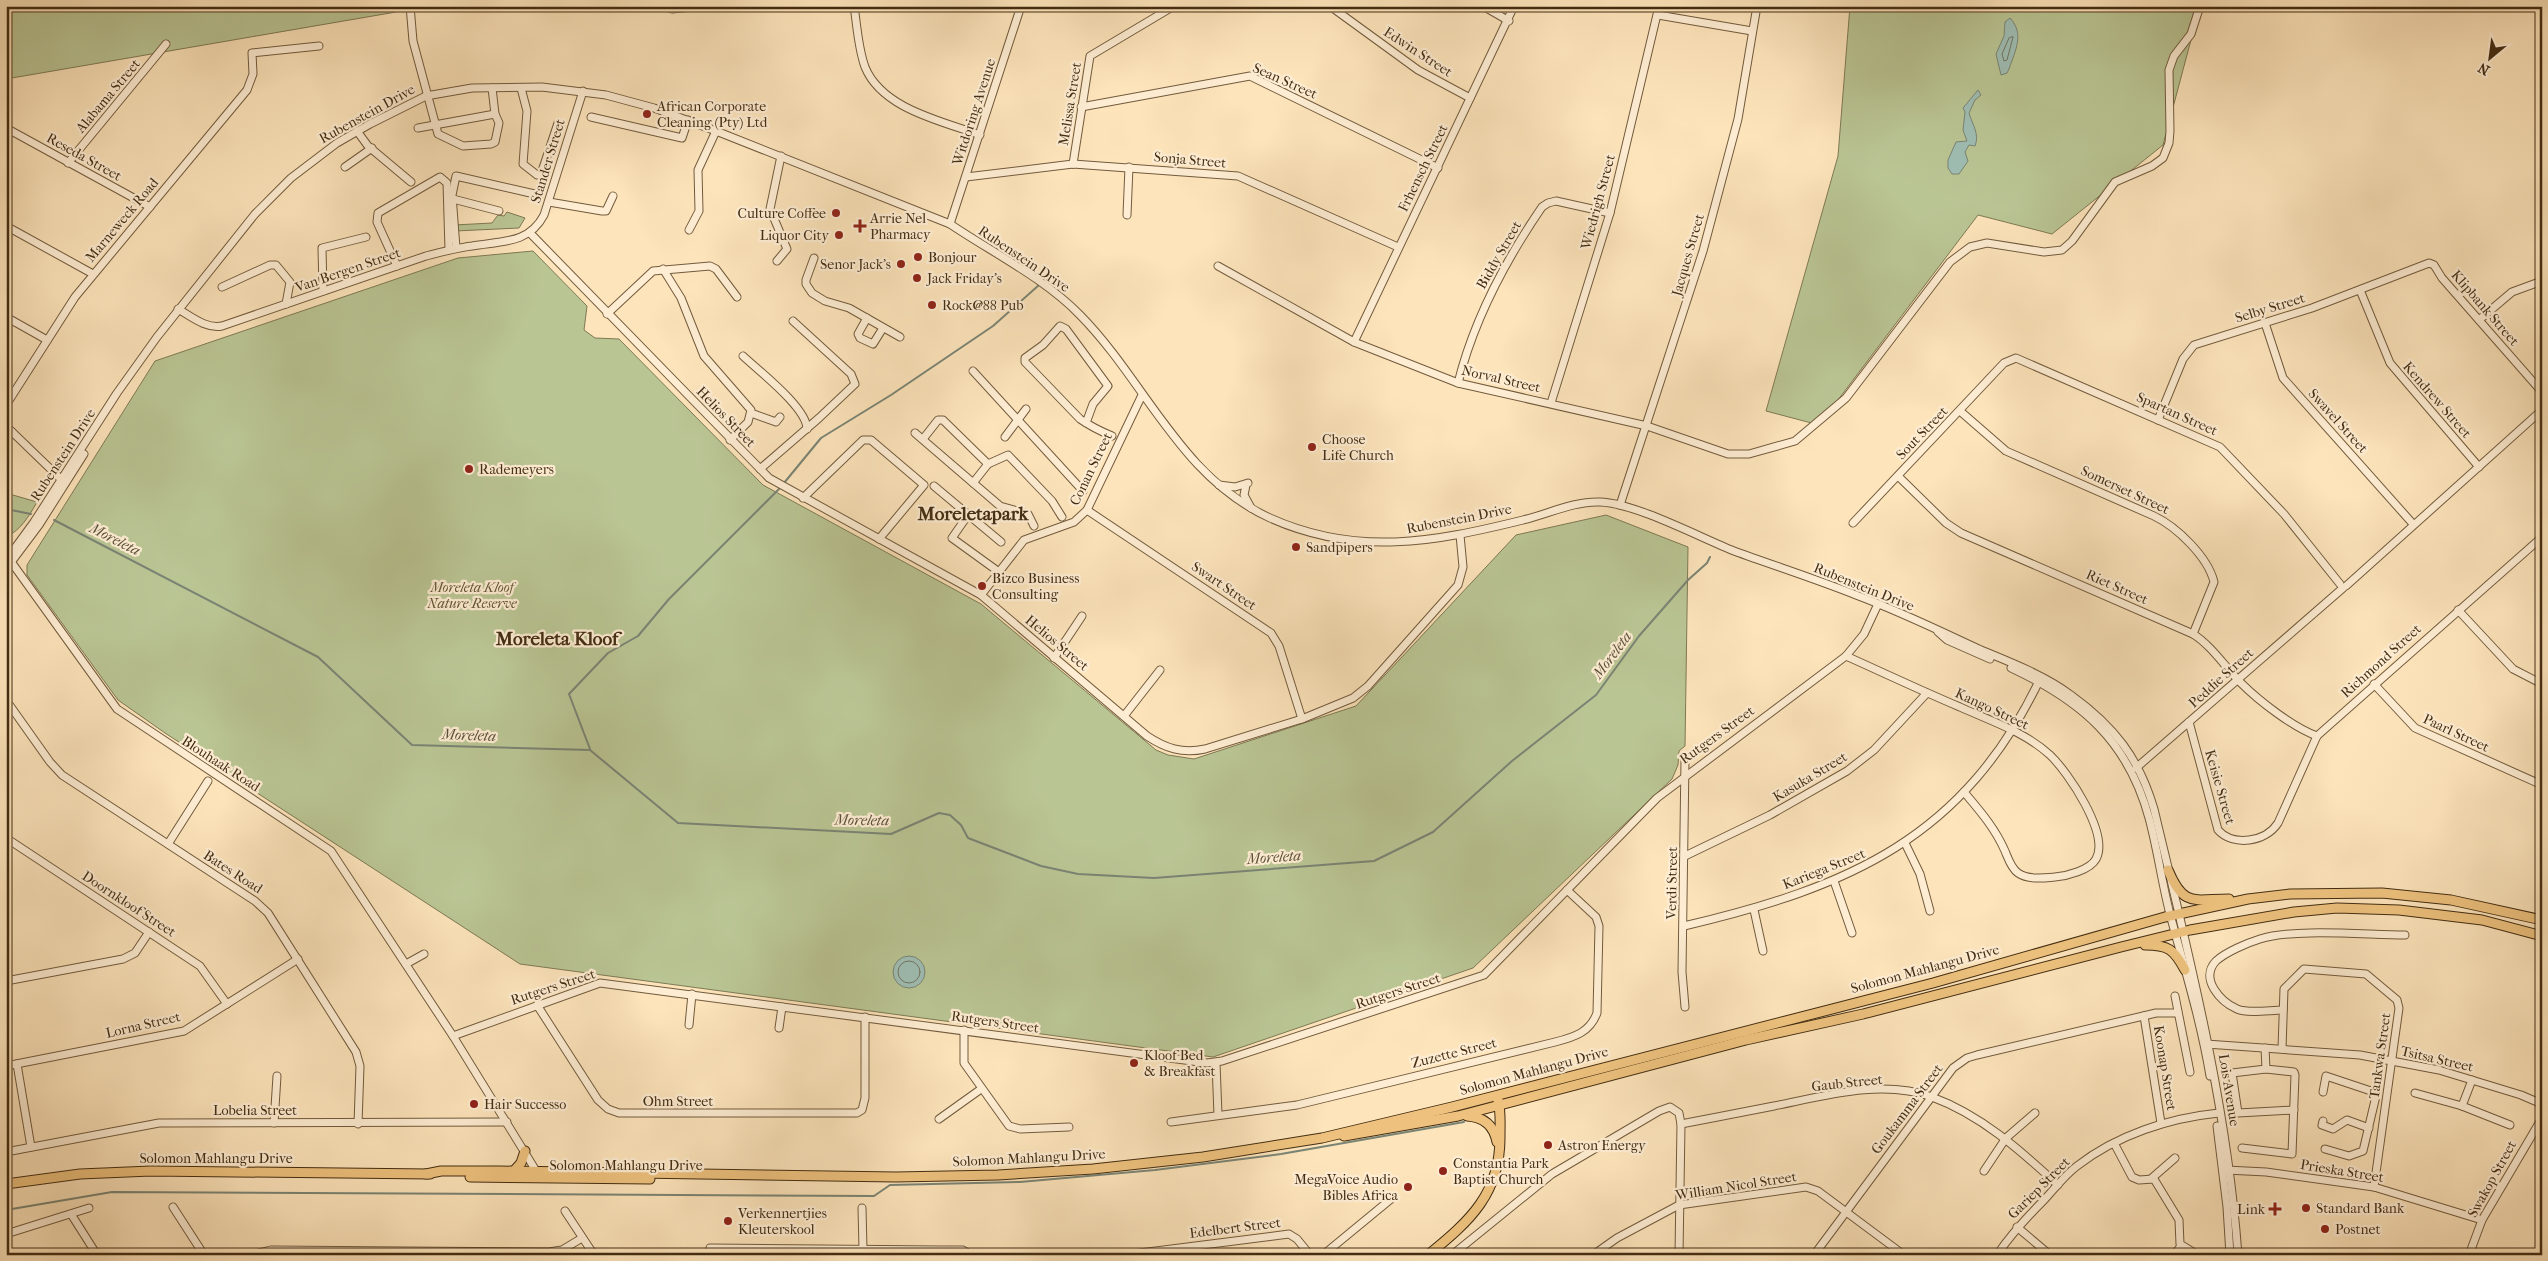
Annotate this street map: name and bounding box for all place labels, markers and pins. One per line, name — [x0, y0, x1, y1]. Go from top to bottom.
place label: African Corporate Cleaning (Pty) Ltd — [656, 98, 768, 131]
marker: African Corporate Cleaning (Pty) Ltd — [641, 108, 653, 120]
place label: Culture Coffee — [738, 205, 826, 222]
marker: Culture Coffee — [830, 207, 842, 219]
place label: Arrie Nel Pharmacy — [869, 210, 931, 243]
marker: Arrie Nel Pharmacy — [854, 220, 866, 232]
place label: Liquor City — [760, 227, 830, 244]
marker: Liquor City — [833, 229, 845, 241]
place label: Bonjour — [928, 249, 977, 266]
marker: Bonjour — [912, 251, 924, 263]
place label: Senor Jack's — [820, 256, 891, 273]
marker: Senor Jack's — [895, 258, 907, 270]
place label: Jack Friday's — [926, 270, 1002, 287]
marker: Jack Friday's — [911, 272, 923, 284]
place label: Rock@88 Pub — [942, 297, 1024, 314]
marker: Rock@88 Pub — [926, 299, 938, 311]
place label: Choose Life Church — [1322, 431, 1394, 464]
marker: Choose Life Church — [1306, 441, 1318, 453]
place label: Rademeyers — [479, 461, 554, 478]
marker: Rademeyers — [463, 463, 475, 475]
place label: Sandpipers — [1306, 539, 1373, 556]
marker: Sandpipers — [1290, 541, 1302, 553]
place label: Bizco Business Consulting — [992, 570, 1079, 603]
marker: Bizco Business Consulting — [976, 580, 988, 592]
place label: Kloof Bed & Breakfast — [1144, 1047, 1215, 1080]
marker: Kloof Bed & Breakfast — [1128, 1057, 1140, 1069]
place label: Hair Successo — [484, 1096, 566, 1113]
marker: Hair Successo — [468, 1098, 480, 1110]
place label: Astron Energy — [1557, 1137, 1646, 1154]
marker: Astron Energy — [1542, 1139, 1554, 1151]
place label: Constantia Park Baptist Church — [1453, 1155, 1549, 1188]
marker: Constantia Park Baptist Church — [1437, 1165, 1449, 1177]
place label: MegaVoice Audio Bibles Africa — [1294, 1171, 1399, 1204]
marker: MegaVoice Audio Bibles Africa — [1402, 1181, 1414, 1193]
place label: Standard Bank — [2316, 1200, 2405, 1217]
place label: Link — [2237, 1201, 2266, 1218]
marker: Standard Bank — [2300, 1202, 2312, 1214]
marker: Link — [2269, 1203, 2281, 1215]
place label: Verkennertjies Kleuterskool — [737, 1205, 827, 1238]
marker: Verkennertjies Kleuterskool — [722, 1215, 734, 1227]
place label: Postnet — [2335, 1221, 2380, 1238]
marker: Postnet — [2319, 1223, 2331, 1235]

